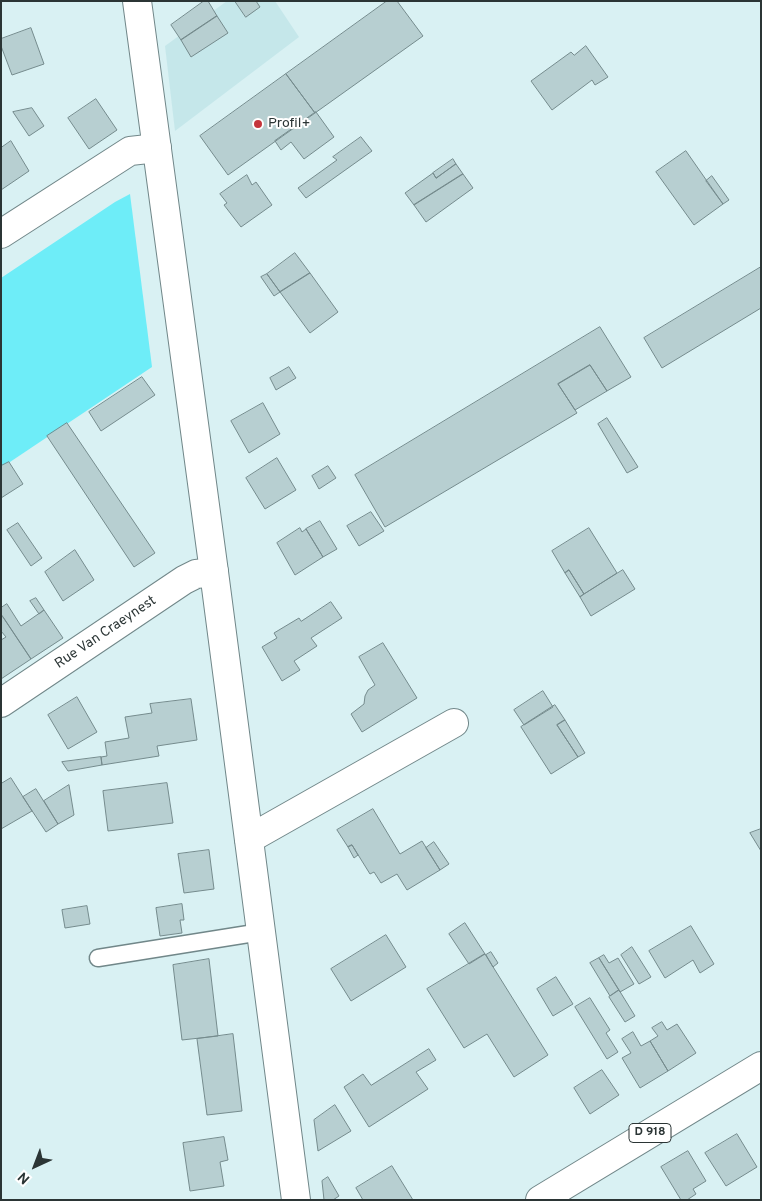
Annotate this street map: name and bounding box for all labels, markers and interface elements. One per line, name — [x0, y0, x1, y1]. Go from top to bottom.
place label: Profil+ — [268, 116, 311, 132]
marker: Profil+ — [252, 118, 264, 130]
street label: Rue Van Craeynest — [52, 593, 160, 673]
road number: D 918 — [629, 1124, 671, 1142]
north arrow — [10, 1141, 60, 1191]
text: N — [15, 1168, 34, 1187]

